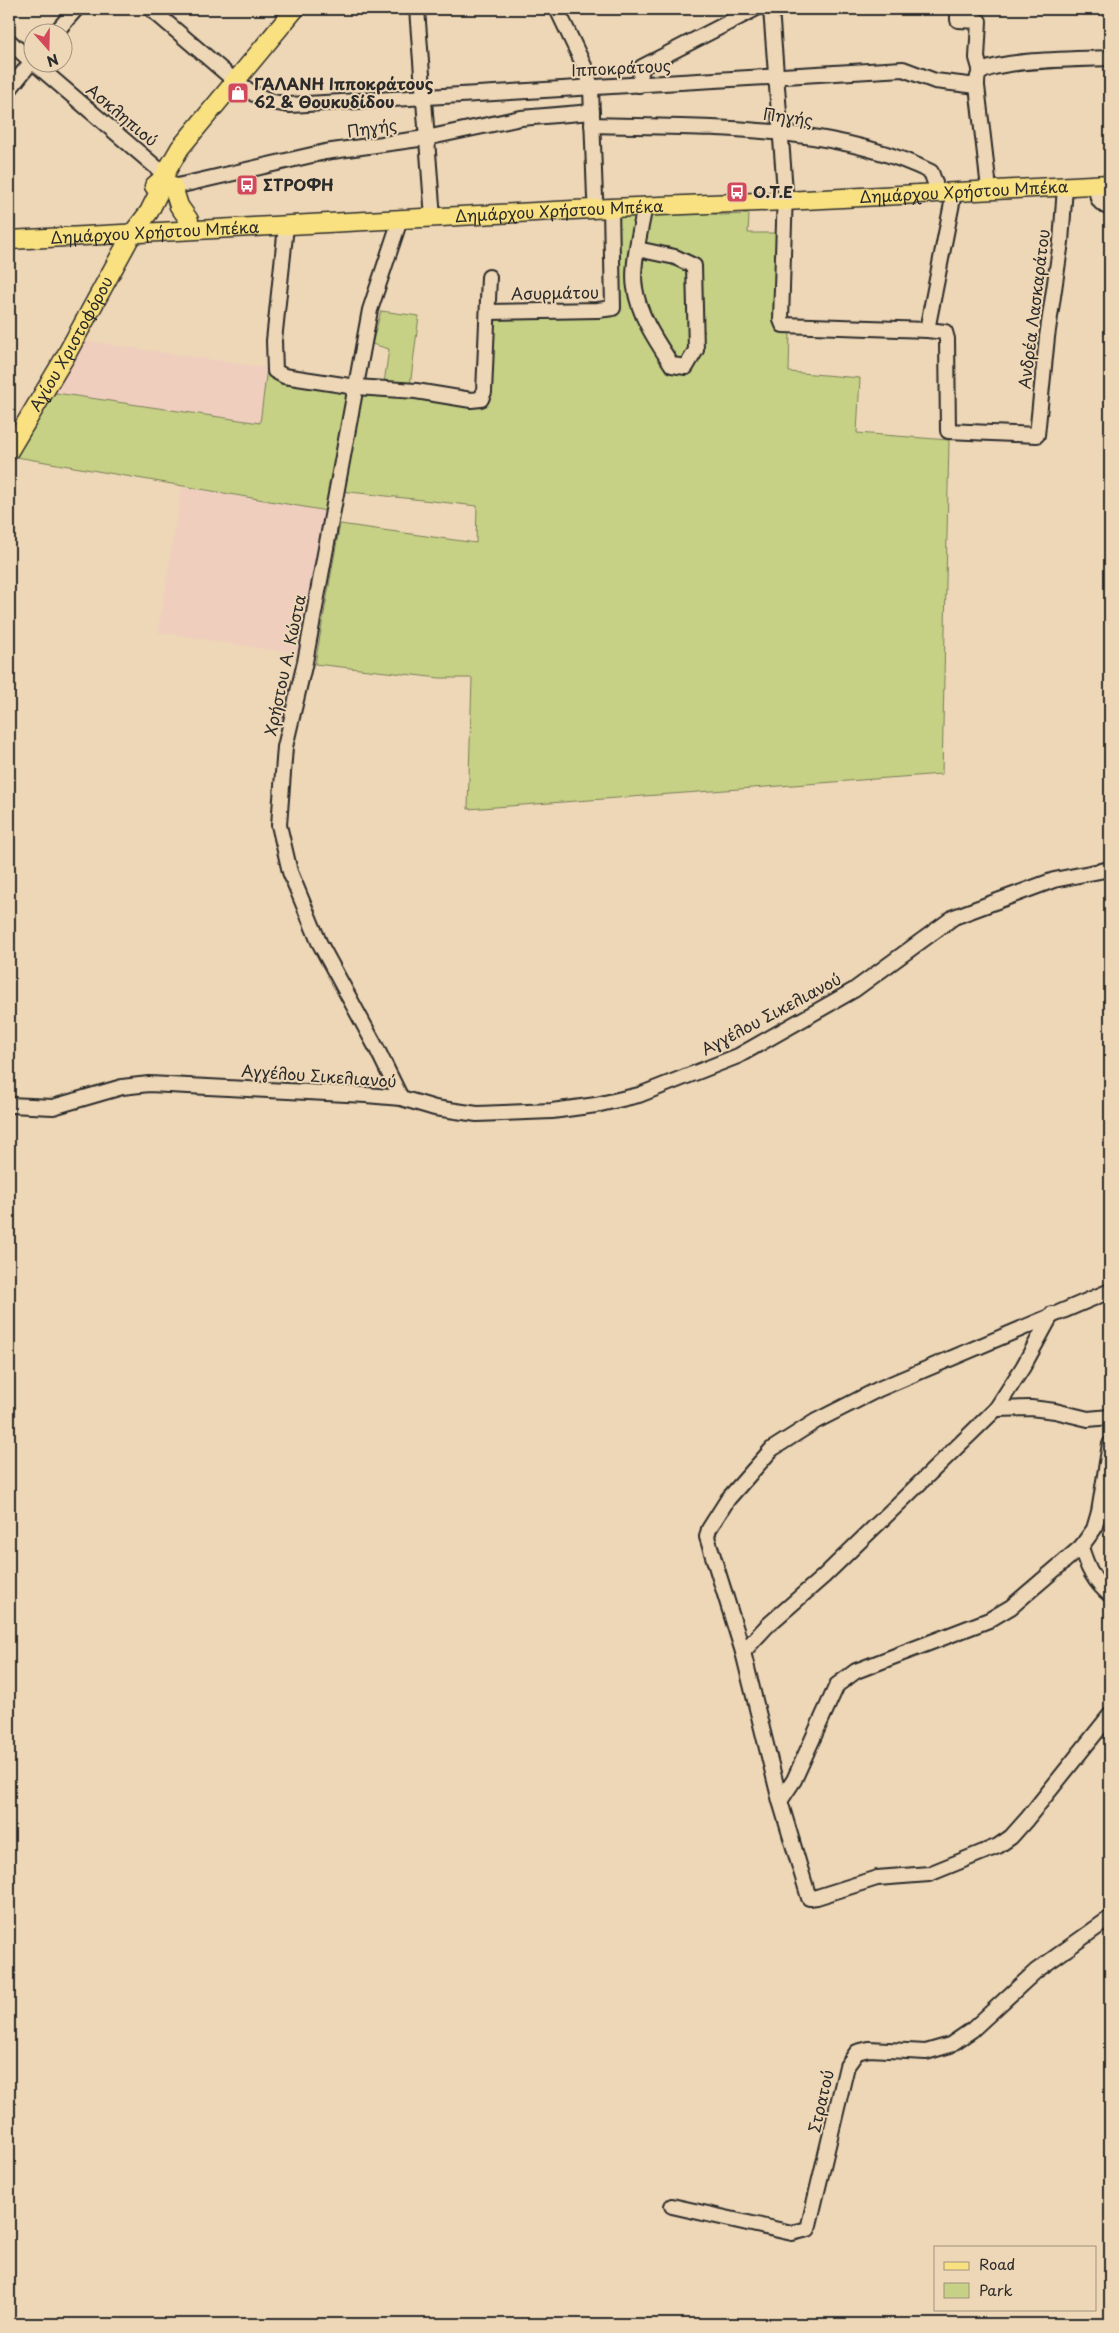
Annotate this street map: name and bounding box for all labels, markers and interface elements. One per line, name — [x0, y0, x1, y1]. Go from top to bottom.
north arrow — [22, 22, 72, 72]
text: N — [44, 49, 61, 72]
street label: Ιπποκράτους — [570, 52, 671, 82]
place label: ΓΑΛΑΝΗ Ιπποκράτους 62 & Θουκυδίδου — [254, 71, 434, 113]
street label: Ασκληπιού — [82, 77, 164, 151]
shop icon: ΓΑΛΑΝΗ Ιπποκράτους 62 & Θουκυδίδου — [226, 81, 250, 105]
street label: Πηγής — [762, 101, 815, 131]
street label: Πηγής — [345, 112, 398, 142]
place label: ΣΤΡΟΦΗ — [263, 172, 334, 196]
bus stop icon: ΣΤΡΟΦΗ — [235, 173, 259, 197]
street label: Δημάρχου Χρήστου Μπέκα — [859, 173, 1069, 208]
place label: Ο.Τ.Ε — [753, 179, 793, 203]
bus stop icon: Ο.Τ.Ε — [725, 180, 749, 204]
street label: Δημάρχου Χρήστου Μπέκα — [454, 193, 665, 227]
street label: Δημάρχου Χρήστου Μπέκα — [50, 214, 260, 249]
street label: Ανδρέα Λασκαράτου — [1011, 228, 1055, 390]
street label: Αγίου Χριστοφόρου — [23, 271, 118, 415]
street label: Ασυρμάτου — [511, 279, 599, 305]
street label: Χρήστου Α. Κώστα — [257, 592, 311, 738]
street label: Αγγέλου Σικελιανού — [696, 966, 845, 1060]
street label: Αγγέλου Σικελιανού — [241, 1058, 397, 1092]
street label: Στρατού — [801, 2067, 839, 2135]
legend — [934, 2246, 1096, 2310]
text: Road — [979, 2252, 1015, 2275]
text: Park — [979, 2278, 1013, 2301]

